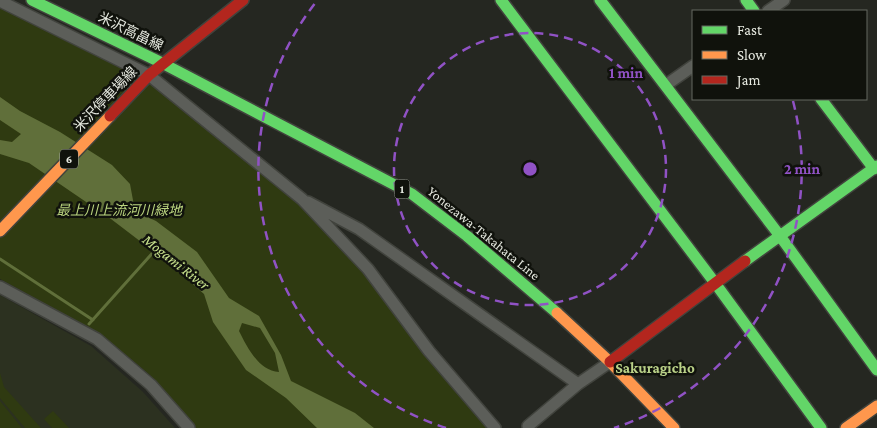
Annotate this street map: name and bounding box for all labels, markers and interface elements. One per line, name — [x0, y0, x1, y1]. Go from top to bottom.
street label: 米沢高畠線 — [96, 8, 166, 54]
legend — [692, 10, 867, 100]
text: Fast — [737, 22, 763, 38]
text: Slow — [737, 47, 767, 63]
street label: 米沢停車場線 — [70, 63, 140, 135]
text: 1 min — [609, 65, 643, 81]
text: Jam — [735, 72, 760, 89]
road number: 6 — [60, 150, 78, 168]
centre of rings — [521, 160, 539, 178]
text: 2 min — [784, 161, 820, 177]
road number: 1 — [394, 180, 410, 198]
street label: Yonezawa-Takahata Line — [425, 183, 543, 283]
park label: 最上川上流河川緑地 — [56, 202, 184, 218]
water label: Mogami River — [138, 231, 213, 294]
district label: Sakuragicho — [615, 360, 695, 376]

